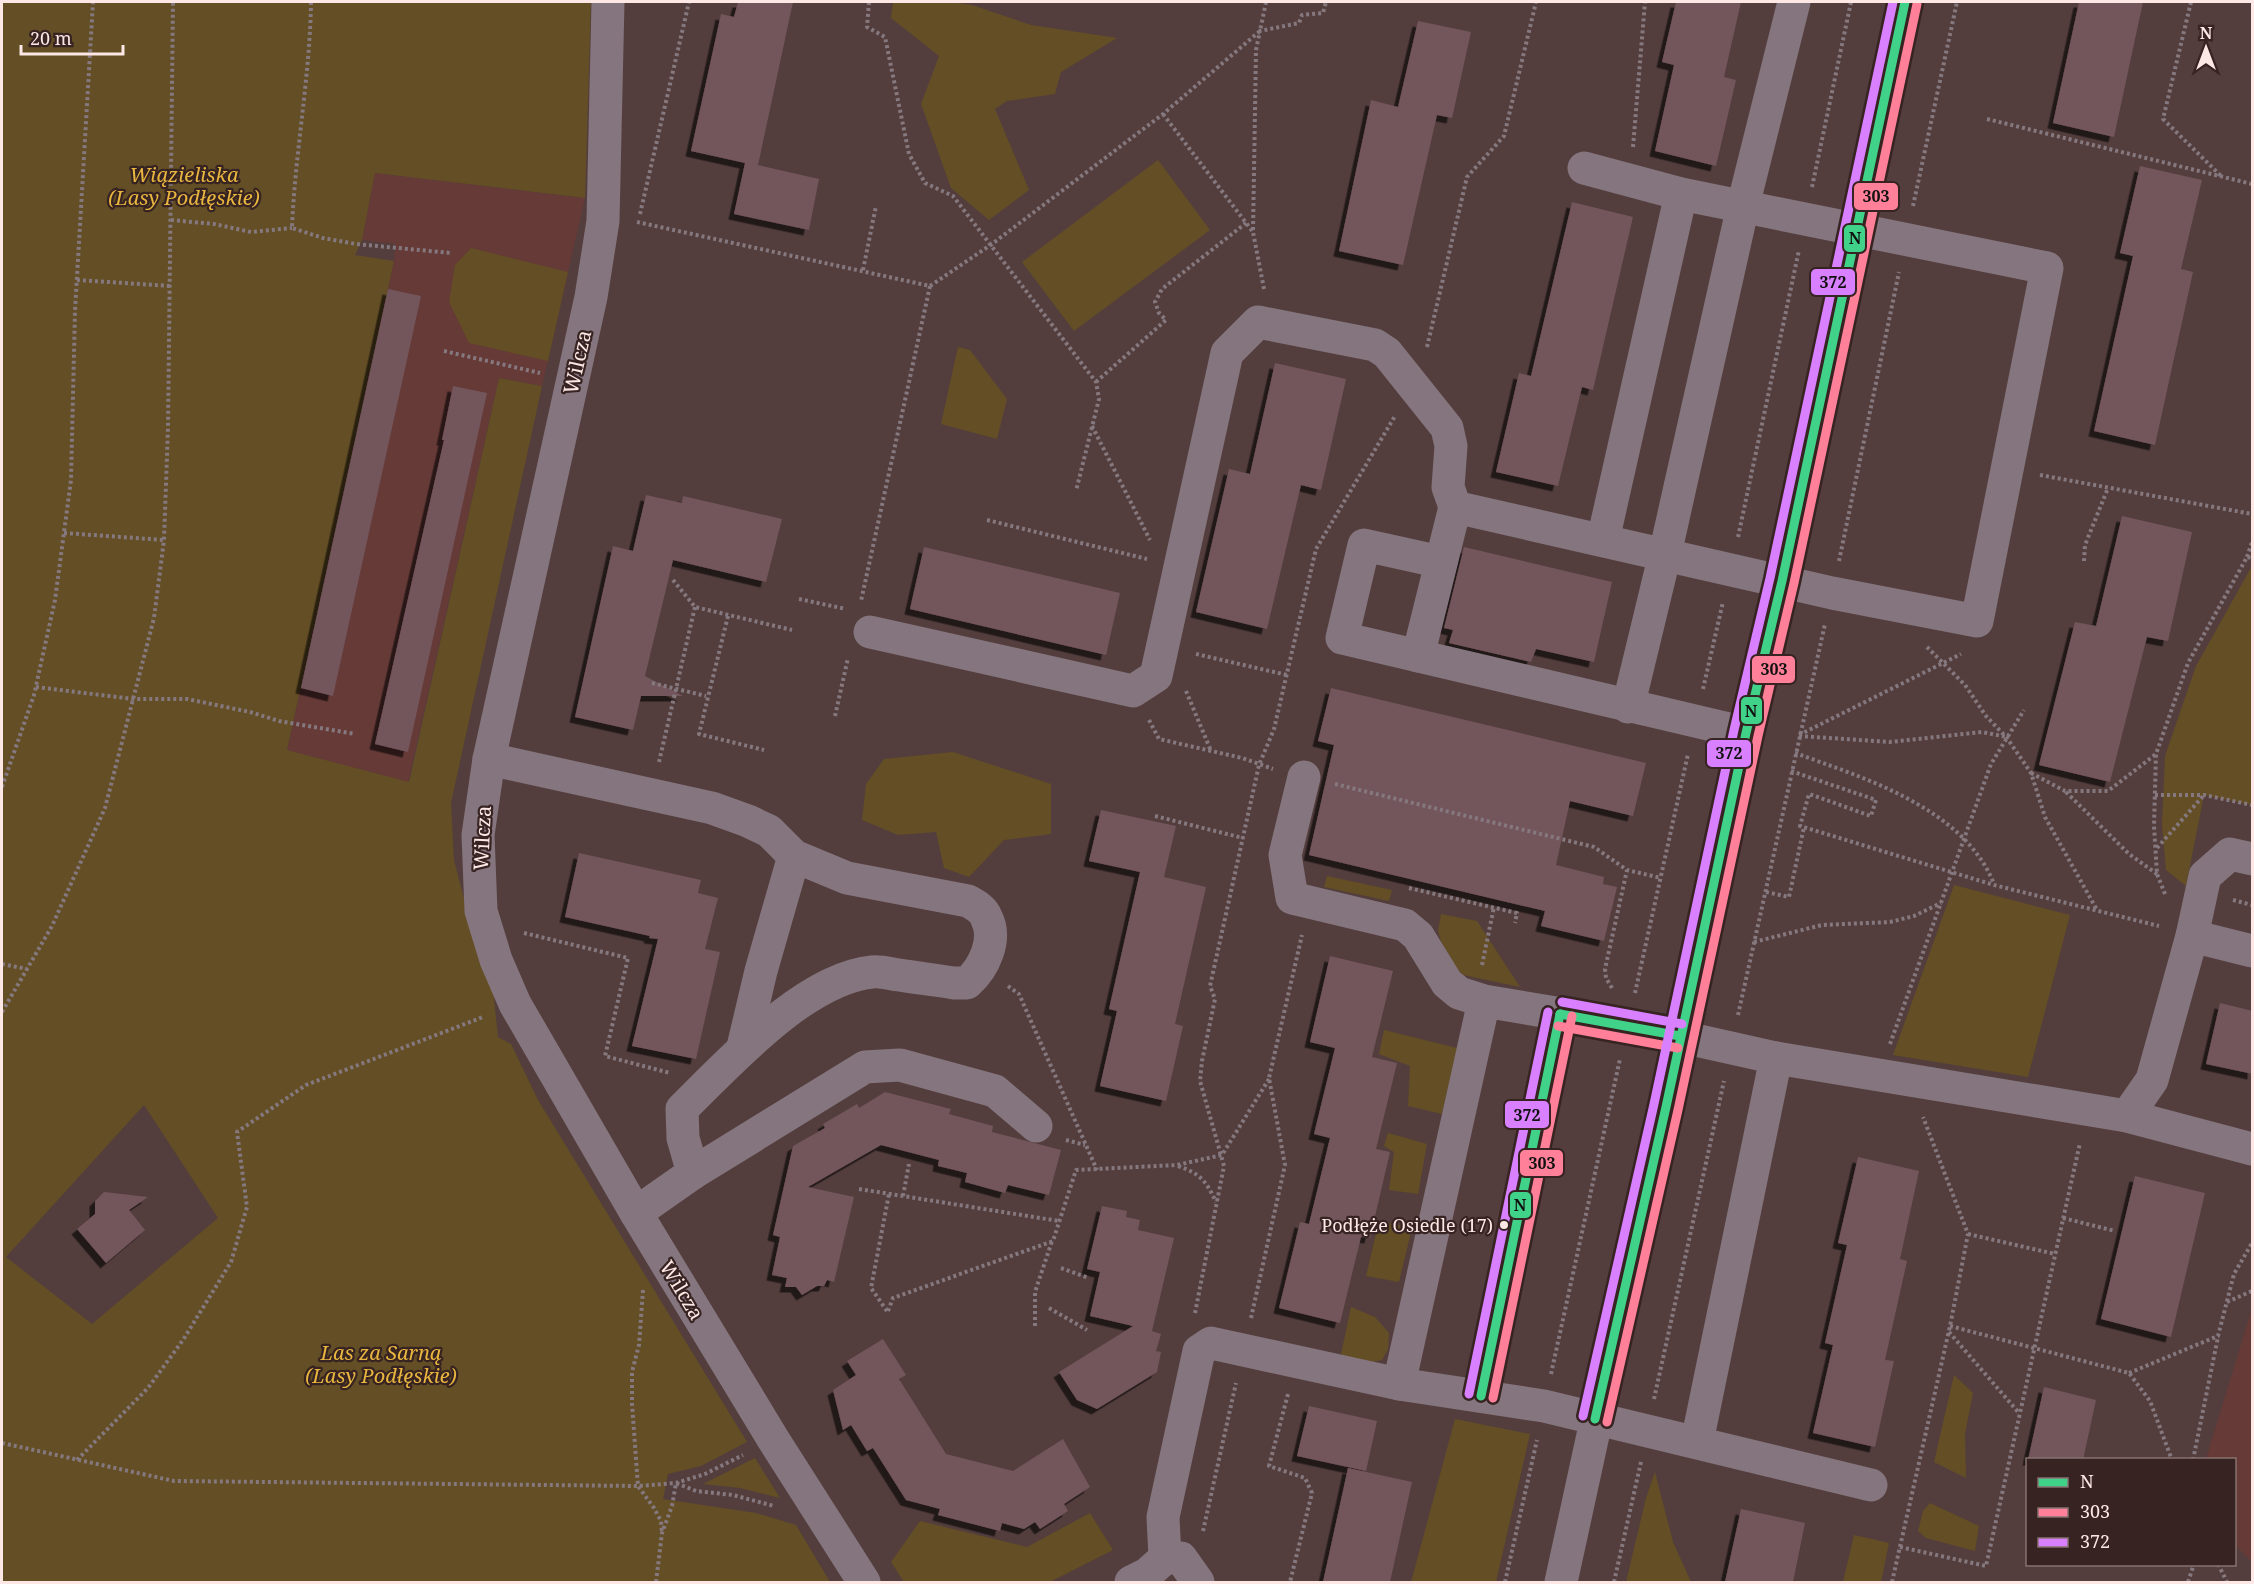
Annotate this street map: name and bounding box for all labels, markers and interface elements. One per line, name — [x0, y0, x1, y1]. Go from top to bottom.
scale bar — [21, 18, 123, 56]
north arrow — [2176, 18, 2236, 78]
text: N — [2200, 22, 2213, 44]
text: 20 m — [30, 26, 72, 50]
park label: Wiązieliska (Lasy Podłęskie) — [108, 161, 260, 211]
line badge: 303 — [1853, 182, 1899, 211]
text: 303 — [1862, 185, 1890, 207]
line badge: N — [1843, 224, 1866, 253]
text: N — [1849, 227, 1862, 249]
line badge: 372 — [1810, 268, 1856, 296]
text: 372 — [1819, 271, 1847, 293]
street label: Wilcza — [557, 327, 597, 397]
line badge: 303 — [1751, 655, 1796, 684]
text: 303 — [1760, 658, 1788, 680]
line badge: N — [1740, 696, 1763, 725]
text: N — [1745, 700, 1758, 722]
line badge: 372 — [1706, 739, 1752, 768]
text: 372 — [1715, 742, 1743, 764]
street label: Wilcza — [467, 805, 497, 871]
line badge: 372 — [1504, 1100, 1550, 1129]
text: 372 — [1513, 1104, 1541, 1126]
line badge: 303 — [1519, 1149, 1564, 1177]
text: 303 — [1528, 1152, 1556, 1174]
line badge: N — [1509, 1191, 1532, 1219]
text: N — [1514, 1194, 1527, 1216]
place label: Podłęże Osiedle (17) — [1321, 1213, 1493, 1237]
marker: Podłęże Osiedle (17) — [1498, 1219, 1510, 1231]
street label: Wilcza — [654, 1255, 710, 1325]
park label: Las za Sarną (Lasy Podłęskie) — [305, 1339, 457, 1389]
legend — [2026, 1458, 2236, 1566]
text: N — [2080, 1469, 2094, 1493]
text: 303 — [2080, 1499, 2110, 1523]
text: 372 — [2080, 1529, 2110, 1553]

